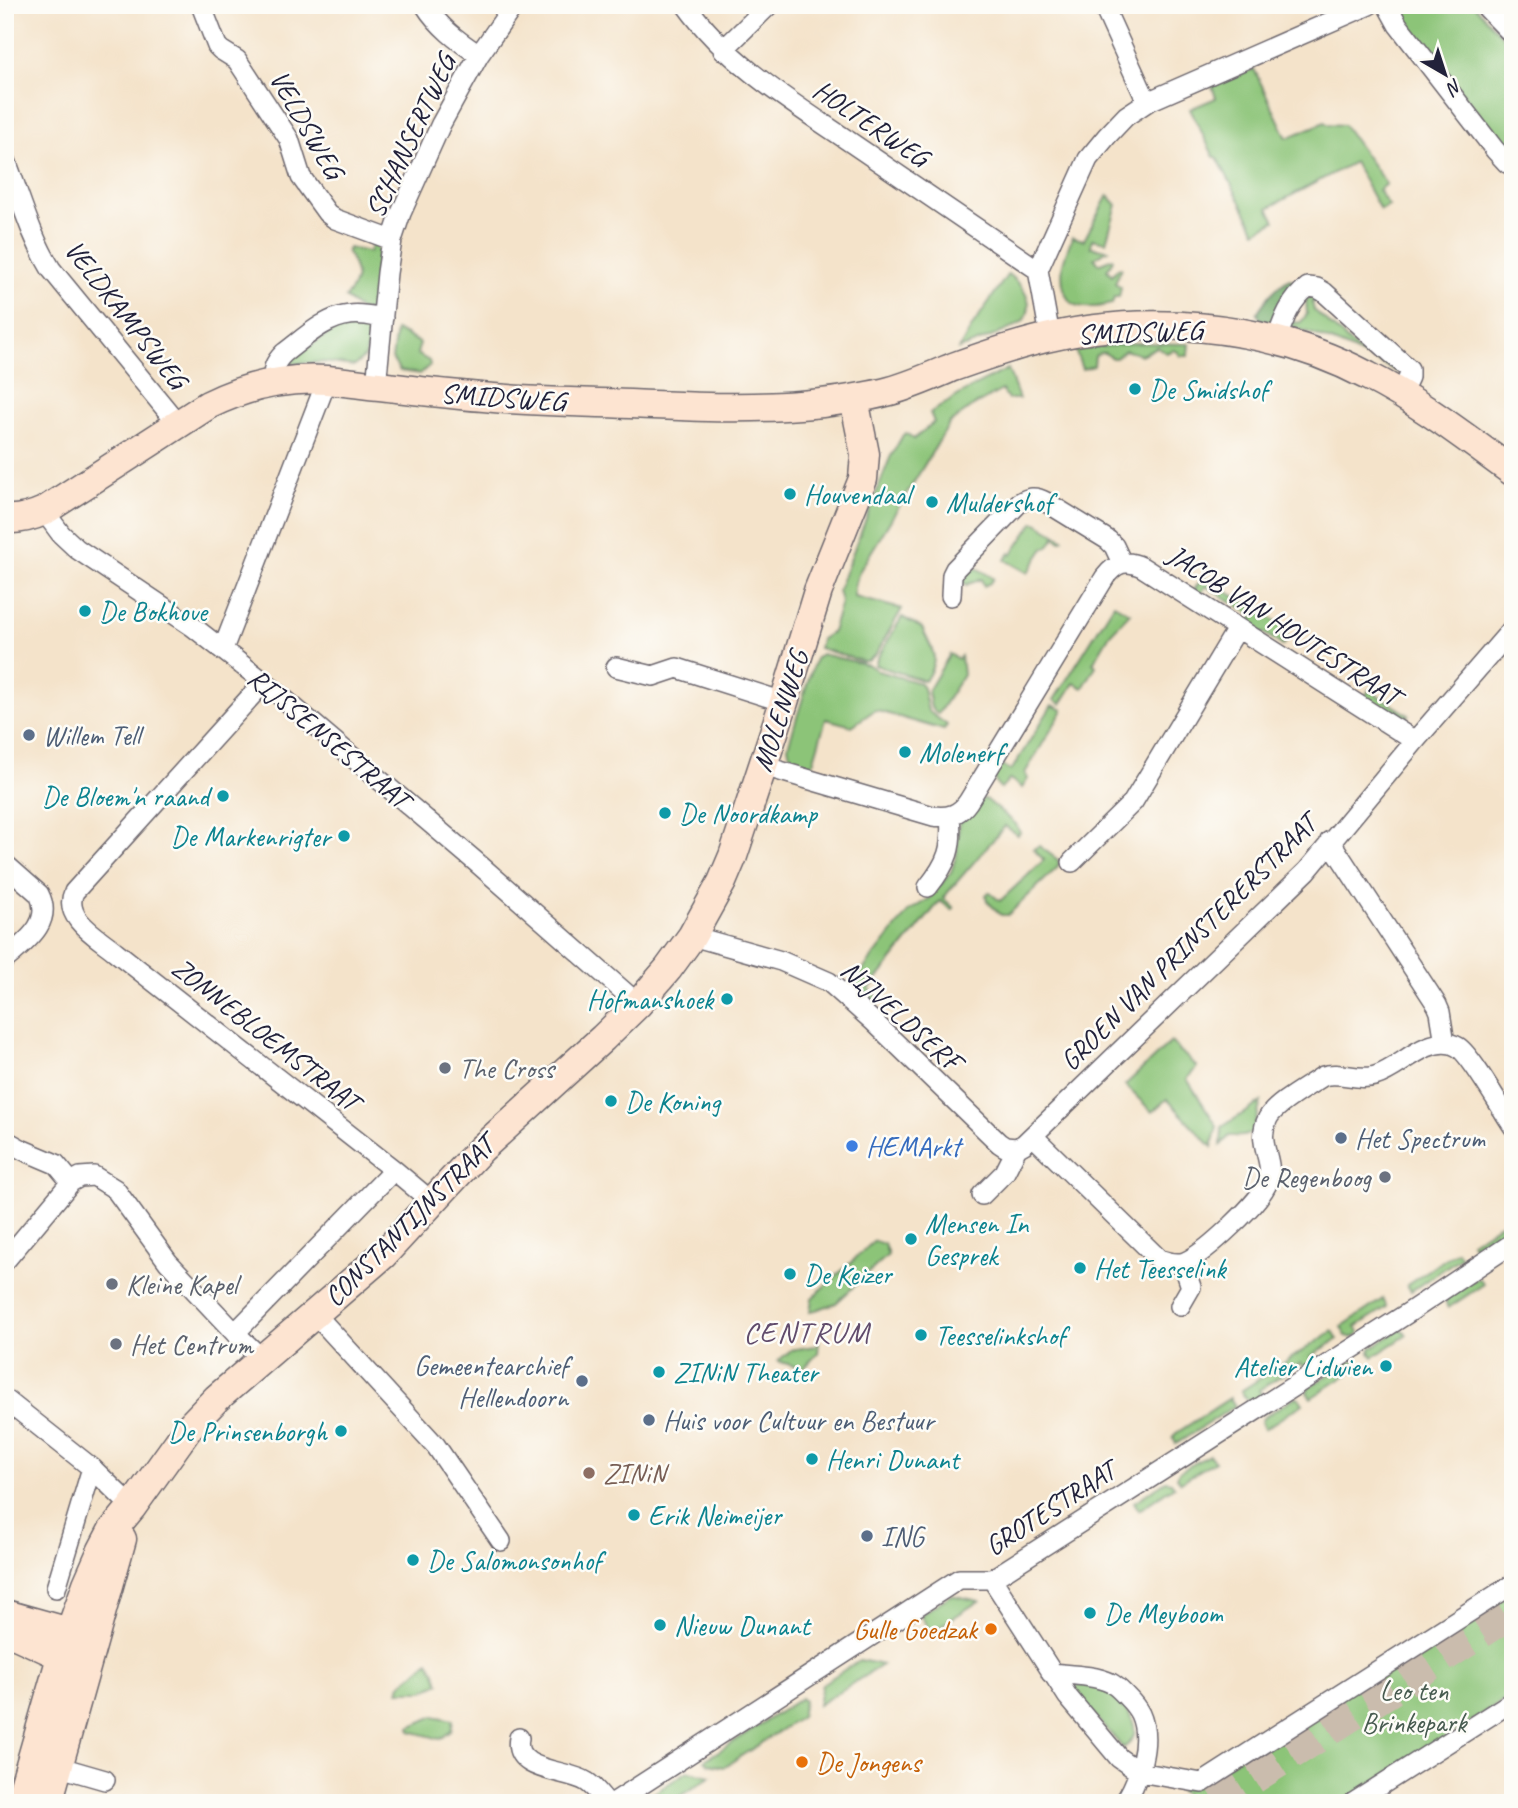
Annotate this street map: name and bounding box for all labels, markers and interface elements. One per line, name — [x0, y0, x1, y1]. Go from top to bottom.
north arrow — [1410, 38, 1480, 108]
street label: SCHANSERTWEG — [357, 45, 465, 223]
street label: VELDSWEG — [262, 64, 354, 188]
street label: HOLTERWEG — [807, 72, 939, 177]
text: N — [1440, 73, 1467, 101]
street label: VELDKAMPSWEG — [57, 233, 197, 398]
street label: SMIDSWEG — [1077, 312, 1207, 352]
place label: De Smidshof — [1149, 372, 1273, 407]
street label: SMIDSWEG — [440, 375, 570, 419]
marker: De Smidshof — [1127, 381, 1143, 397]
place label: Houvendaal — [804, 477, 915, 512]
place label: Muldershof — [946, 485, 1059, 520]
marker: Houvendaal — [782, 486, 798, 502]
marker: Muldershof — [924, 494, 940, 510]
street label: JACOB VAN HOUTESTRAAT — [1160, 536, 1413, 717]
place label: De Bokhove — [99, 594, 209, 629]
marker: De Bokhove — [77, 603, 93, 619]
street label: MOLENWEG — [744, 643, 817, 776]
street label: RIJSSENSESTRAAT — [241, 660, 422, 820]
place label: Willem Tell — [43, 718, 145, 753]
marker: Willem Tell — [21, 727, 37, 743]
place label: Molenerf — [919, 735, 1009, 770]
marker: Molenerf — [897, 744, 913, 760]
place label: De Bloem'n raand — [42, 779, 213, 814]
marker: De Bloem'n raand — [215, 788, 231, 804]
place label: De Noordkamp — [679, 796, 818, 831]
street label: GROEN VAN PRINSTERERSTRAAT — [1052, 802, 1328, 1078]
marker: De Noordkamp — [657, 805, 673, 821]
place label: De Markenrigter — [170, 819, 333, 854]
marker: De Markenrigter — [336, 828, 352, 844]
street label: ZONNEBLOEMSTRAAT — [165, 950, 372, 1122]
street label: NIJVELDSERF — [834, 952, 972, 1082]
place label: Hofmanshoek — [587, 982, 715, 1017]
marker: Hofmanshoek — [719, 991, 735, 1007]
place label: The Cross — [459, 1051, 556, 1086]
marker: The Cross — [437, 1060, 453, 1076]
place label: De Koning — [625, 1084, 722, 1119]
marker: De Koning — [603, 1093, 619, 1109]
place label: Het Spectrum — [1355, 1121, 1486, 1156]
street label: CONSTANTIJNSTRAAT — [316, 1123, 507, 1314]
place label: HEMArkt — [866, 1129, 964, 1164]
marker: Het Spectrum — [1333, 1130, 1349, 1146]
marker: HEMArkt — [844, 1138, 860, 1154]
place label: De Regenboog — [1242, 1160, 1372, 1195]
marker: De Regenboog — [1377, 1169, 1393, 1185]
place label: Mensen In Gesprek — [925, 1206, 1030, 1273]
marker: Mensen In Gesprek — [903, 1231, 919, 1247]
place label: Het Teesselink — [1094, 1251, 1227, 1286]
place label: De Keizer — [804, 1257, 894, 1292]
marker: Het Teesselink — [1072, 1260, 1088, 1276]
marker: De Keizer — [782, 1266, 798, 1282]
place label: Kleine Kapel — [126, 1267, 243, 1302]
marker: Kleine Kapel — [104, 1276, 120, 1292]
district label: CENTRUM — [743, 1313, 871, 1351]
place label: Teesselinkshof — [935, 1318, 1071, 1353]
place label: Het Centrum — [130, 1327, 255, 1362]
marker: Teesselinkshof — [913, 1327, 929, 1343]
marker: Het Centrum — [108, 1336, 124, 1352]
place label: Gemeentearchief Hellendoorn — [414, 1348, 574, 1415]
place label: Atelier Lidwien — [1234, 1349, 1373, 1384]
place label: ZINiN Theater — [673, 1355, 820, 1390]
marker: Atelier Lidwien — [1378, 1358, 1394, 1374]
marker: ZINiN Theater — [651, 1364, 667, 1380]
marker: Gemeentearchief Hellendoorn — [574, 1373, 590, 1389]
place label: Huis voor Cultuur en Bestuur — [663, 1403, 936, 1438]
marker: Huis voor Cultuur en Bestuur — [641, 1412, 657, 1428]
place label: De Prinsenborgh — [168, 1414, 328, 1449]
marker: De Prinsenborgh — [333, 1423, 349, 1439]
place label: Henri Dunant — [826, 1442, 962, 1477]
street label: GROTESTRAAT — [978, 1450, 1127, 1563]
marker: Henri Dunant — [804, 1451, 820, 1467]
place label: ZINiN — [603, 1456, 670, 1491]
marker: ZINiN — [581, 1465, 597, 1481]
place label: Erik Neimeijer — [648, 1498, 783, 1533]
marker: Erik Neimeijer — [626, 1507, 642, 1523]
place label: ING — [881, 1519, 927, 1554]
marker: ING — [859, 1528, 875, 1544]
place label: De Salomonsonhof — [427, 1543, 607, 1578]
marker: De Salomonsonhof — [405, 1552, 421, 1568]
place label: De Meyboom — [1104, 1596, 1224, 1631]
marker: De Meyboom — [1082, 1605, 1098, 1621]
place label: Nieuw Dunant — [674, 1608, 812, 1643]
place label: Gulle Goedzak — [853, 1612, 979, 1647]
marker: Nieuw Dunant — [652, 1617, 668, 1633]
marker: Gulle Goedzak — [983, 1621, 999, 1637]
park label: Leo ten Brinkepark — [1362, 1673, 1468, 1740]
place label: De Jongens — [816, 1745, 923, 1780]
marker: De Jongens — [794, 1754, 810, 1770]

